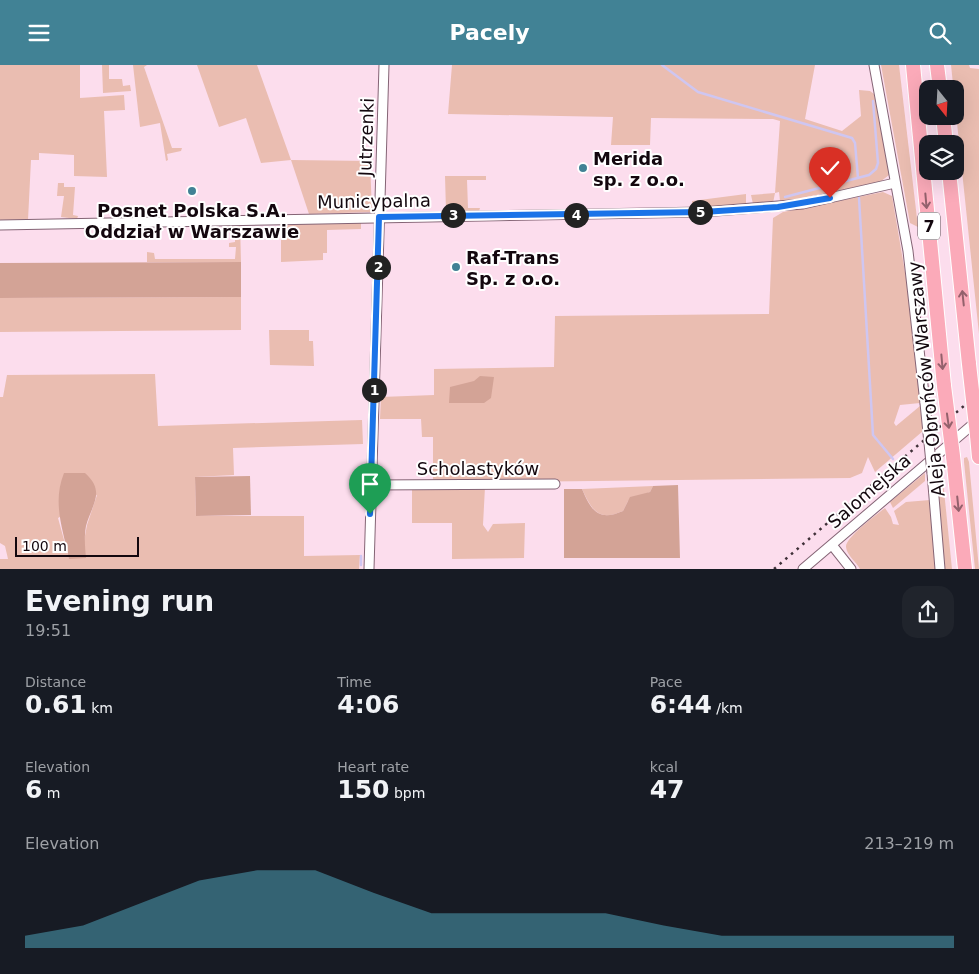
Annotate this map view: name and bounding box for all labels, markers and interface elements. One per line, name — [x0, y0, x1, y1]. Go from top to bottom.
icon: menu — [25, 19, 53, 47]
icon: search — [926, 19, 954, 47]
text: Pacely — [449, 20, 530, 45]
north arrow — [919, 80, 964, 125]
map controls — [919, 80, 964, 180]
street label: Jutrzenki — [354, 97, 378, 178]
button: layers — [919, 135, 964, 180]
pin — [809, 147, 851, 198]
place label: Merida sp. z o.o. — [593, 148, 685, 190]
icon: check — [816, 154, 844, 182]
marker: Merida sp. z o.o. — [577, 162, 589, 174]
marker: Posnet Polska S.A. Oddział w Warszawie — [186, 185, 198, 197]
street label: Municypalna — [317, 190, 431, 212]
one-way arrow — [921, 192, 931, 208]
pin: 5 — [688, 199, 712, 225]
place label: Posnet Polska S.A. Oddział w Warszawie — [85, 200, 299, 242]
pin: 3 — [440, 203, 466, 227]
pin: 4 — [564, 203, 588, 227]
text: 5 — [696, 204, 705, 220]
text: 3 — [449, 207, 458, 223]
text: 4 — [572, 207, 581, 223]
road number: 7 — [918, 213, 940, 240]
place label: Raf-Trans Sp. z o.o. — [466, 247, 560, 289]
pin: 2 — [366, 255, 390, 279]
text: 2 — [374, 259, 383, 275]
street label: Aleja Obrońców Warszawy — [903, 260, 949, 498]
marker: Raf-Trans Sp. z o.o. — [450, 261, 462, 273]
one-way arrow — [958, 291, 968, 307]
one-way arrow — [937, 354, 946, 370]
pin: 1 — [362, 377, 386, 403]
text: 1 — [370, 382, 379, 398]
one-way arrow — [944, 413, 954, 429]
street label: Salomejska — [823, 449, 915, 533]
street label: Scholastyków — [417, 458, 539, 479]
pin — [349, 463, 391, 514]
icon: arrive — [356, 470, 384, 498]
one-way arrow — [953, 496, 963, 512]
scale bar — [15, 534, 139, 557]
text: 100 m — [22, 538, 67, 554]
text: Evening run — [25, 585, 214, 618]
button: share — [902, 586, 954, 638]
text: 19:51 — [25, 621, 71, 640]
text: Distance — [25, 674, 86, 690]
text: Time — [337, 674, 372, 690]
text: Pace — [650, 674, 682, 690]
text: 0.61 — [25, 690, 87, 719]
text: 4:06 — [337, 690, 400, 719]
text: 6:44 — [650, 690, 712, 719]
text: km — [87, 700, 113, 716]
text: /km — [712, 700, 743, 716]
text: Elevation — [25, 759, 90, 775]
text: Heart rate — [337, 759, 409, 775]
text: kcal — [650, 759, 678, 775]
text: 6 — [25, 775, 42, 804]
text: 150 — [337, 775, 390, 804]
text: 47 — [650, 775, 684, 804]
text: m — [42, 785, 61, 801]
text: bpm — [390, 785, 425, 801]
text: Elevation — [25, 834, 99, 853]
text: 213–219 m — [864, 834, 954, 853]

